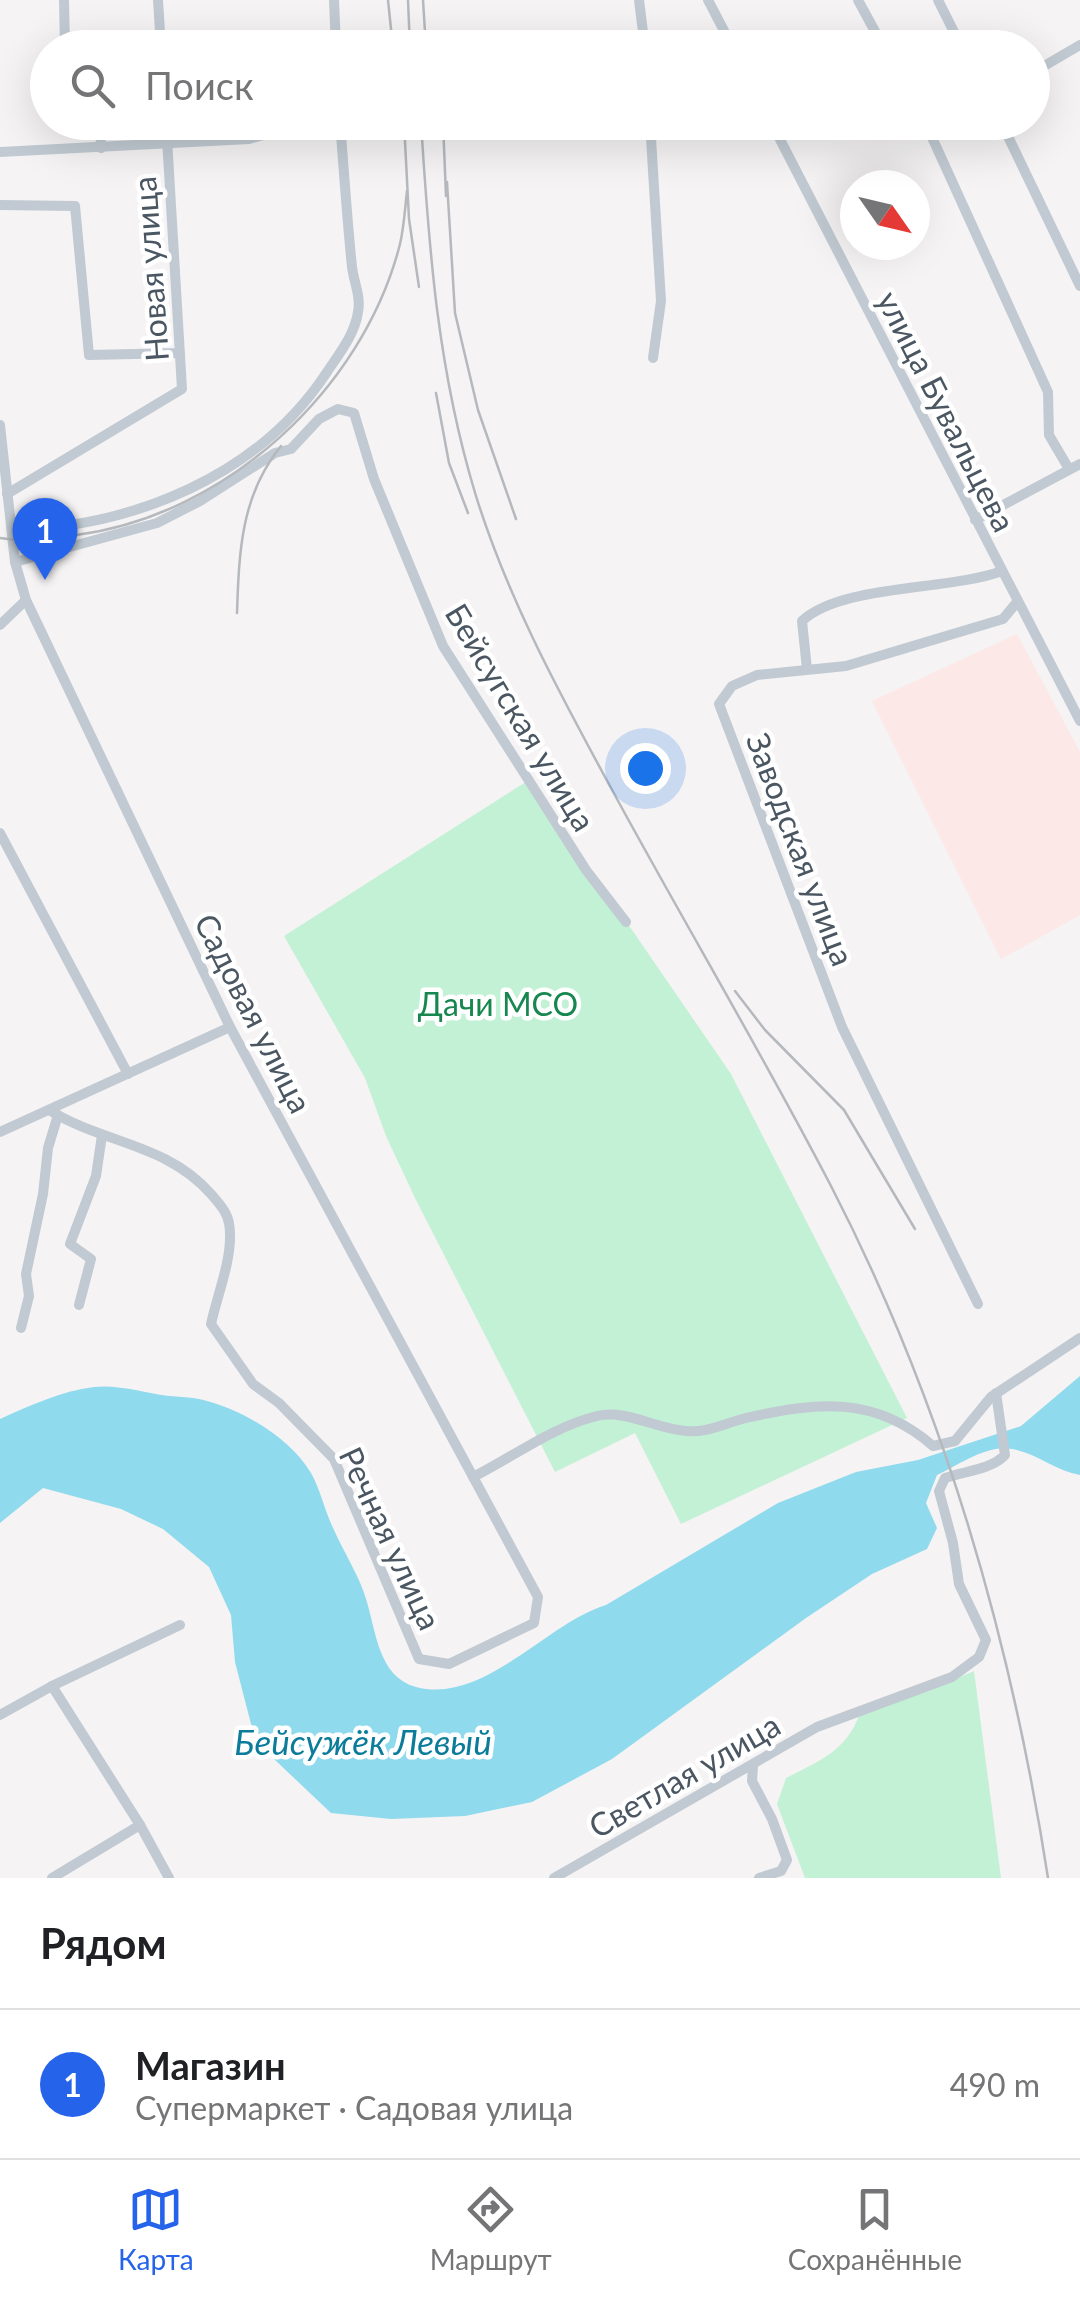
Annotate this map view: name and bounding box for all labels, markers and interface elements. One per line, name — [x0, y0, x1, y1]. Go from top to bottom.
search box — [30, 30, 1050, 140]
icon: search — [65, 58, 120, 113]
text: Поиск — [145, 62, 254, 108]
north arrow — [840, 170, 930, 260]
street label: Новая улица — [124, 175, 176, 363]
street label: улица Бувальцева — [870, 284, 1024, 538]
pin: 1 — [12, 498, 78, 580]
street label: Бейсугская улица — [438, 596, 604, 838]
street label: Заводская улица — [739, 727, 863, 971]
your location — [620, 743, 671, 794]
street label: Садовая улица — [187, 907, 321, 1119]
park label: Дачи МСО — [418, 984, 578, 1023]
street label: Речная улица — [332, 1440, 450, 1636]
street label: Светлая улица — [581, 1705, 787, 1845]
water label: Бейсужёк Левый — [234, 1720, 492, 1762]
text: Рядом — [40, 1918, 167, 1968]
text: Магазин — [135, 2042, 286, 2088]
text: 1 — [63, 2065, 82, 2104]
text: 490 m — [950, 2065, 1040, 2104]
text: Супермаркет · Садовая улица — [135, 2088, 573, 2127]
tab: Карта — [118, 2182, 194, 2276]
tab: Маршрут — [430, 2182, 552, 2276]
tab: Сохранённые — [788, 2182, 962, 2276]

